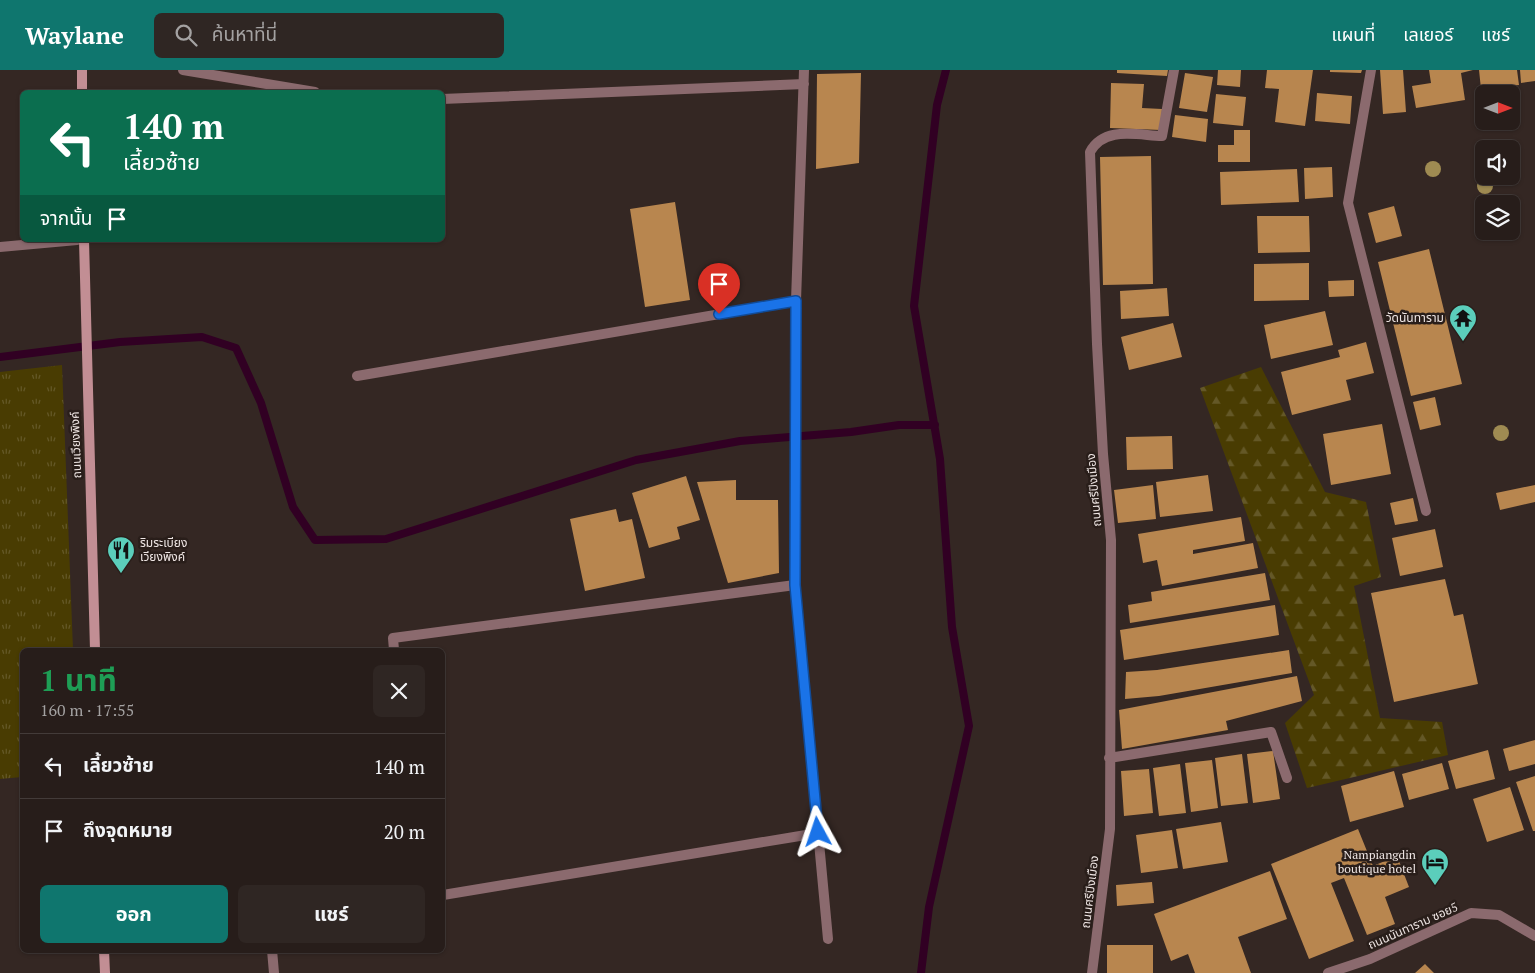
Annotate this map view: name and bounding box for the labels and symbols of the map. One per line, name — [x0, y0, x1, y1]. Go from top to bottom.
north arrow — [1475, 85, 1520, 130]
pin — [698, 263, 740, 314]
temple icon: วัดนันทาราม — [1448, 303, 1478, 342]
place label: วัดนันทาราม — [1386, 310, 1444, 325]
street label: ถนนเวียงพิงค์ — [67, 411, 84, 479]
street label: ถนนศรีปิงเมือง — [1083, 453, 1104, 527]
restaurant icon: ริมระเบียง เวียงพิงค์ — [106, 535, 136, 574]
place label: ริมระเบียง เวียงพิงค์ — [139, 535, 187, 564]
position arrow — [791, 805, 843, 857]
place label: Nampiangdin boutique hotel — [1338, 847, 1416, 876]
hotel icon: Nampiangdin boutique hotel — [1420, 847, 1450, 886]
street label: ถนนศรีปิงเมือง — [1078, 855, 1101, 929]
street label: ถนนนันทาราม ซอย5 — [1365, 899, 1460, 952]

